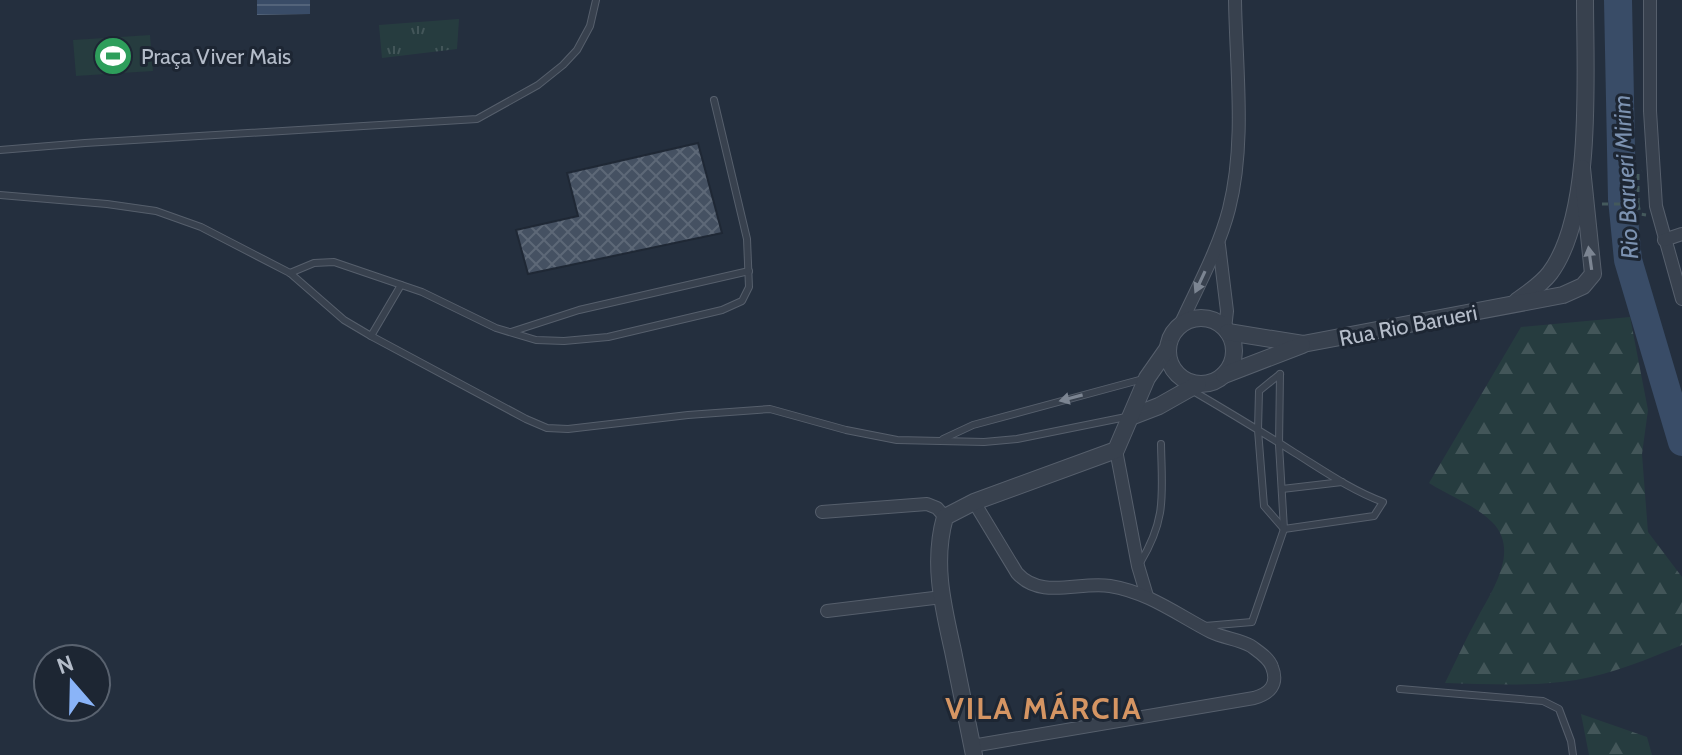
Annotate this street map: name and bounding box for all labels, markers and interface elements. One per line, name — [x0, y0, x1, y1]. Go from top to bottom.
sports icon: Praça Viver Mais — [92, 35, 134, 77]
place label: Praça Viver Mais — [141, 43, 291, 70]
water label: Rio Barueri Mirim — [1607, 94, 1644, 260]
one-way arrow — [1583, 245, 1596, 270]
one-way arrow — [1193, 271, 1207, 294]
street label: Rua Rio Barueri — [1337, 299, 1479, 352]
one-way arrow — [1059, 393, 1084, 405]
north arrow — [32, 643, 112, 723]
text: N — [53, 649, 77, 680]
district label: VILA MÁRCIA — [945, 690, 1143, 727]

